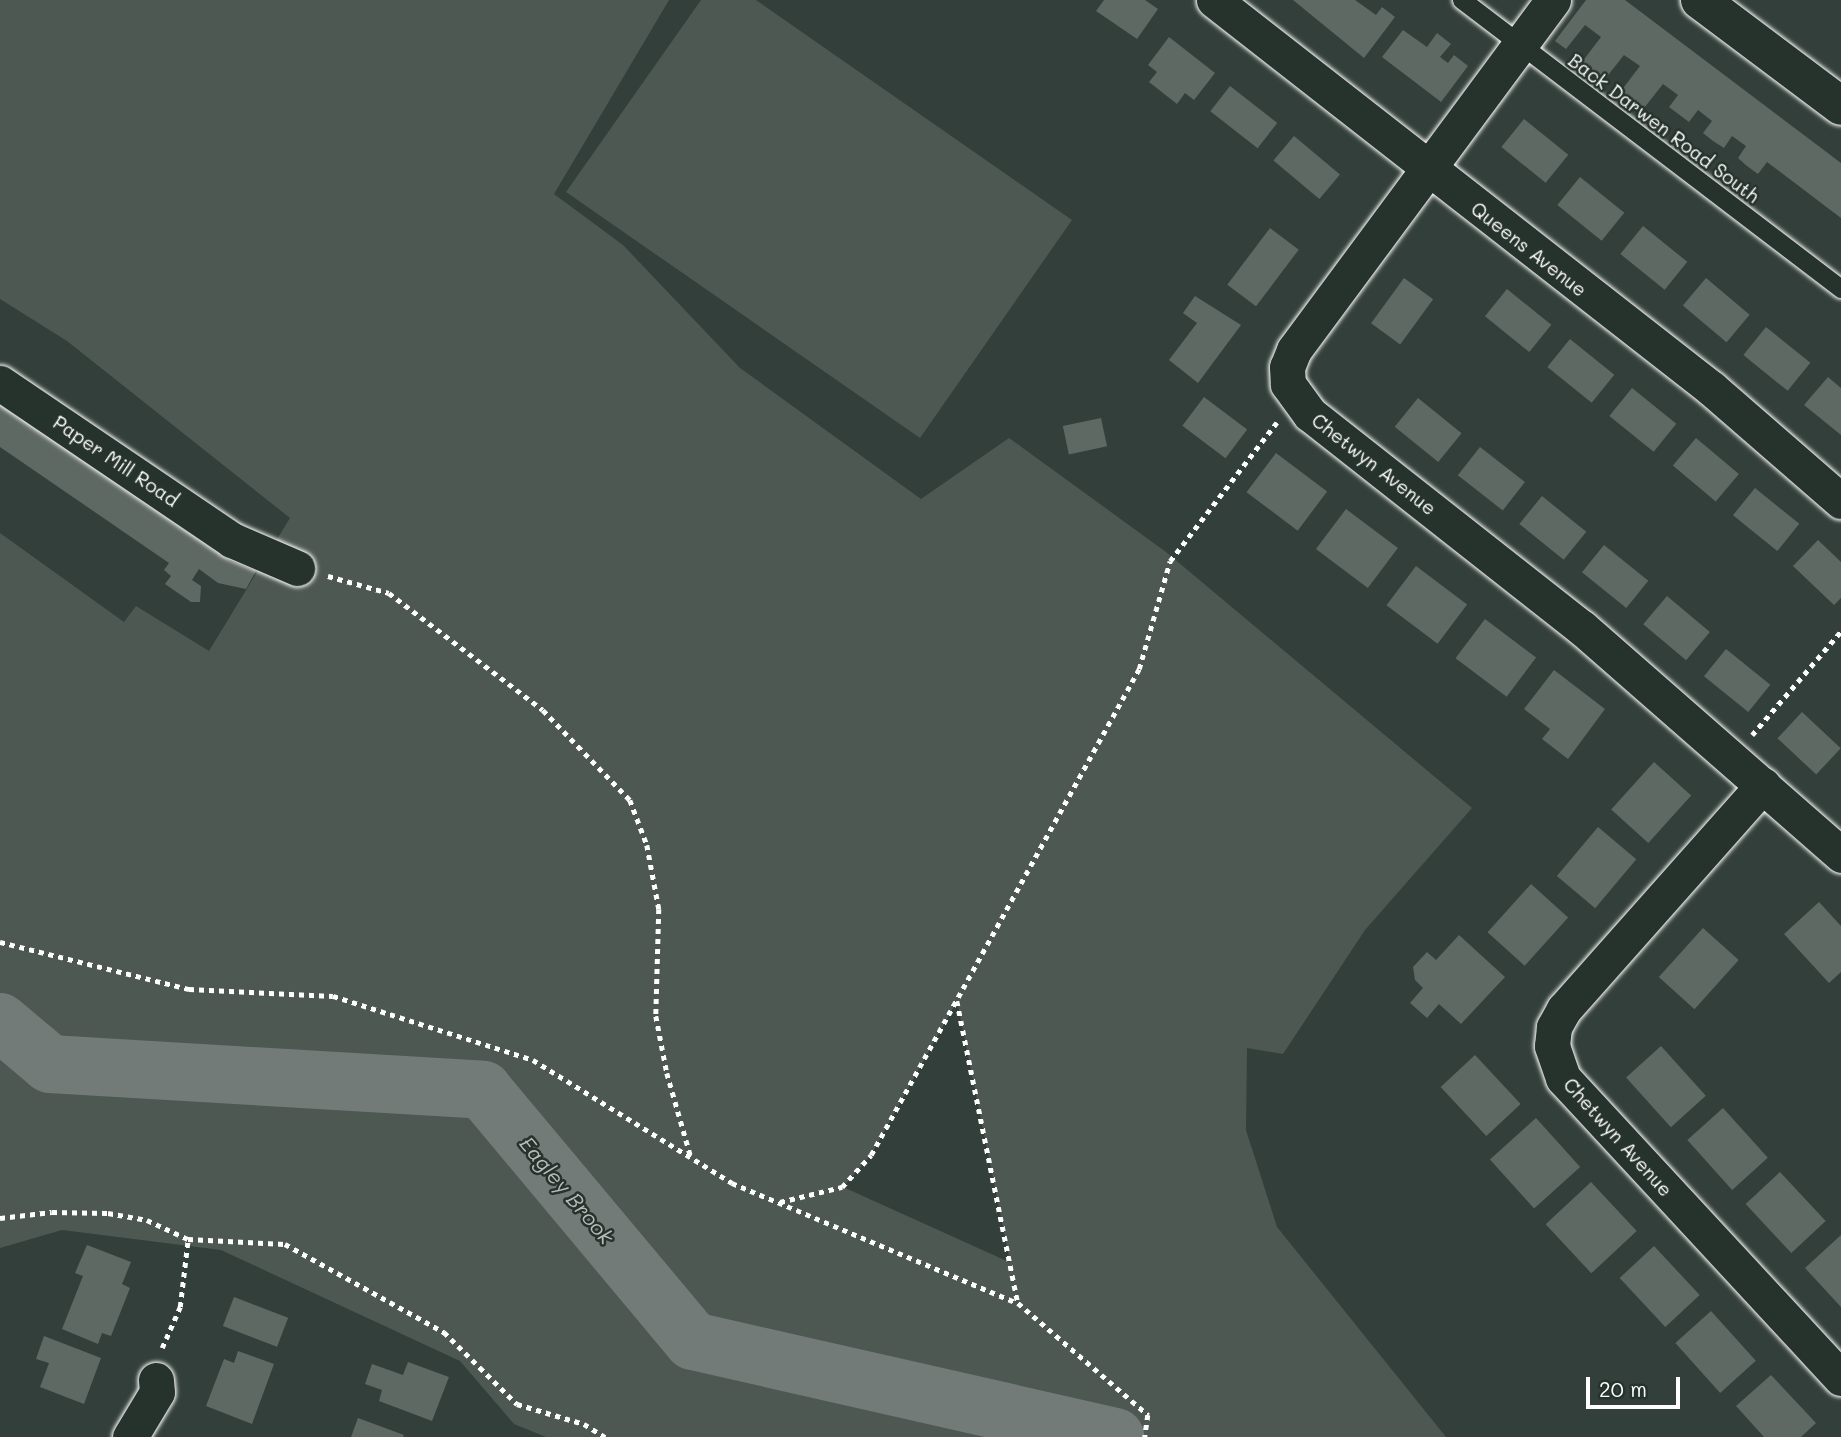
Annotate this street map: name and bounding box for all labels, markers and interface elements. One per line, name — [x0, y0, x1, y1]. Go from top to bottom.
street label: Back Darwen Road South — [1564, 49, 1764, 207]
street label: Queens Avenue — [1467, 197, 1591, 301]
street label: Chetwyn Avenue — [1307, 408, 1441, 520]
street label: Paper Mill Road — [49, 411, 183, 511]
street label: Chetwyn Avenue — [1559, 1073, 1677, 1201]
water label: Eagley Brook — [515, 1131, 619, 1249]
scale bar — [1589, 1364, 1684, 1408]
text: 20 m — [1599, 1375, 1647, 1402]

